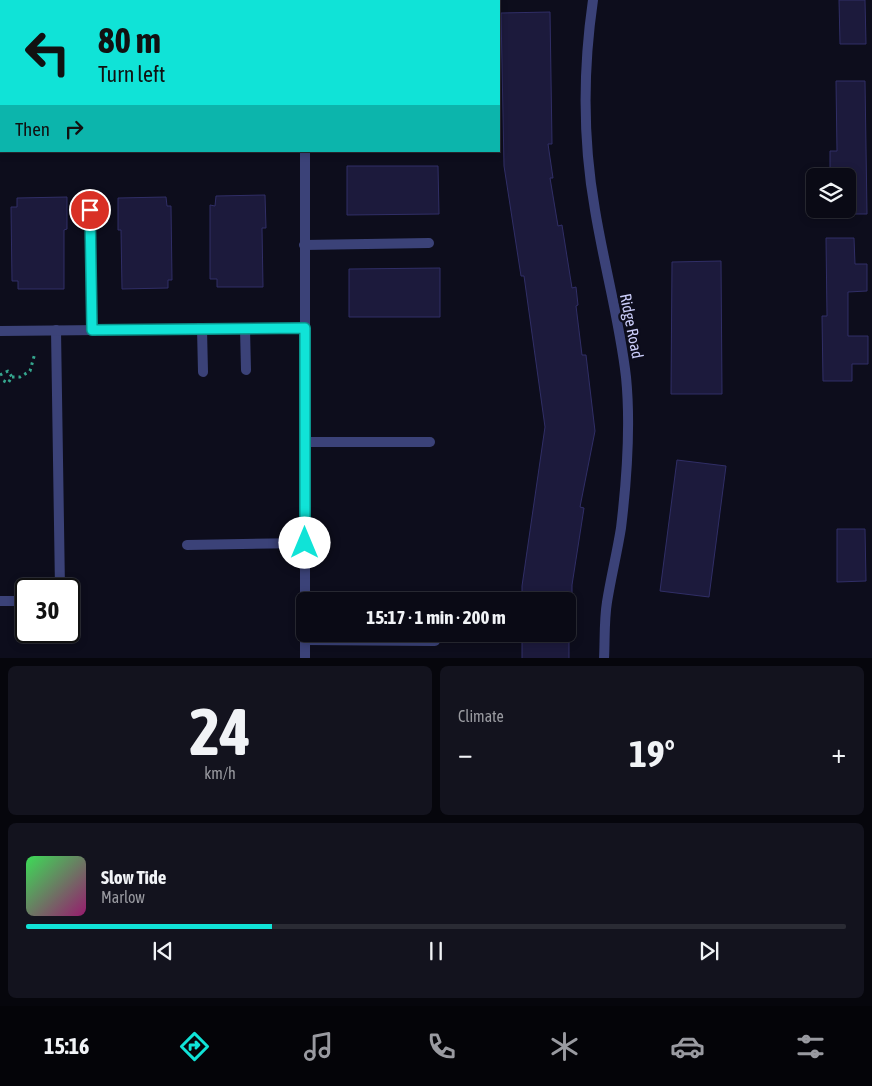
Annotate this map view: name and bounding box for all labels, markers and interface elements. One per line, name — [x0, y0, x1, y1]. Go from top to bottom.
icon: left — [15, 20, 80, 85]
text: 80 m — [98, 20, 161, 60]
text: Turn left — [98, 61, 165, 87]
icon: right — [60, 115, 88, 143]
text: Then — [15, 118, 50, 140]
map controls — [806, 168, 856, 218]
button: layers — [806, 168, 856, 218]
pin — [69, 189, 111, 231]
icon: arrive — [76, 196, 104, 224]
street label: Ridge Road — [616, 292, 647, 360]
position arrow — [278, 516, 330, 568]
speed limit sign: 30 — [15, 578, 80, 643]
text: 15:17 · 1 min · 200 m — [366, 606, 506, 628]
text: 24 — [189, 694, 251, 769]
text: Climate — [458, 707, 504, 725]
text: 19° — [629, 732, 675, 775]
text: − — [458, 737, 473, 769]
text: + — [831, 737, 846, 769]
text: km/h — [204, 764, 236, 782]
text: Slow Tide — [101, 866, 166, 888]
text: Marlow — [101, 888, 145, 906]
icon: previous — [149, 937, 177, 965]
icon: pause — [422, 937, 450, 965]
icon: next — [695, 937, 723, 965]
icon: directions — [177, 1029, 212, 1064]
icon: music — [301, 1029, 336, 1064]
icon: phone — [424, 1029, 459, 1064]
icon: climate — [547, 1029, 582, 1064]
icon: car — [670, 1029, 705, 1064]
icon: filters — [793, 1029, 828, 1064]
text: 15:16 — [44, 1033, 89, 1059]

